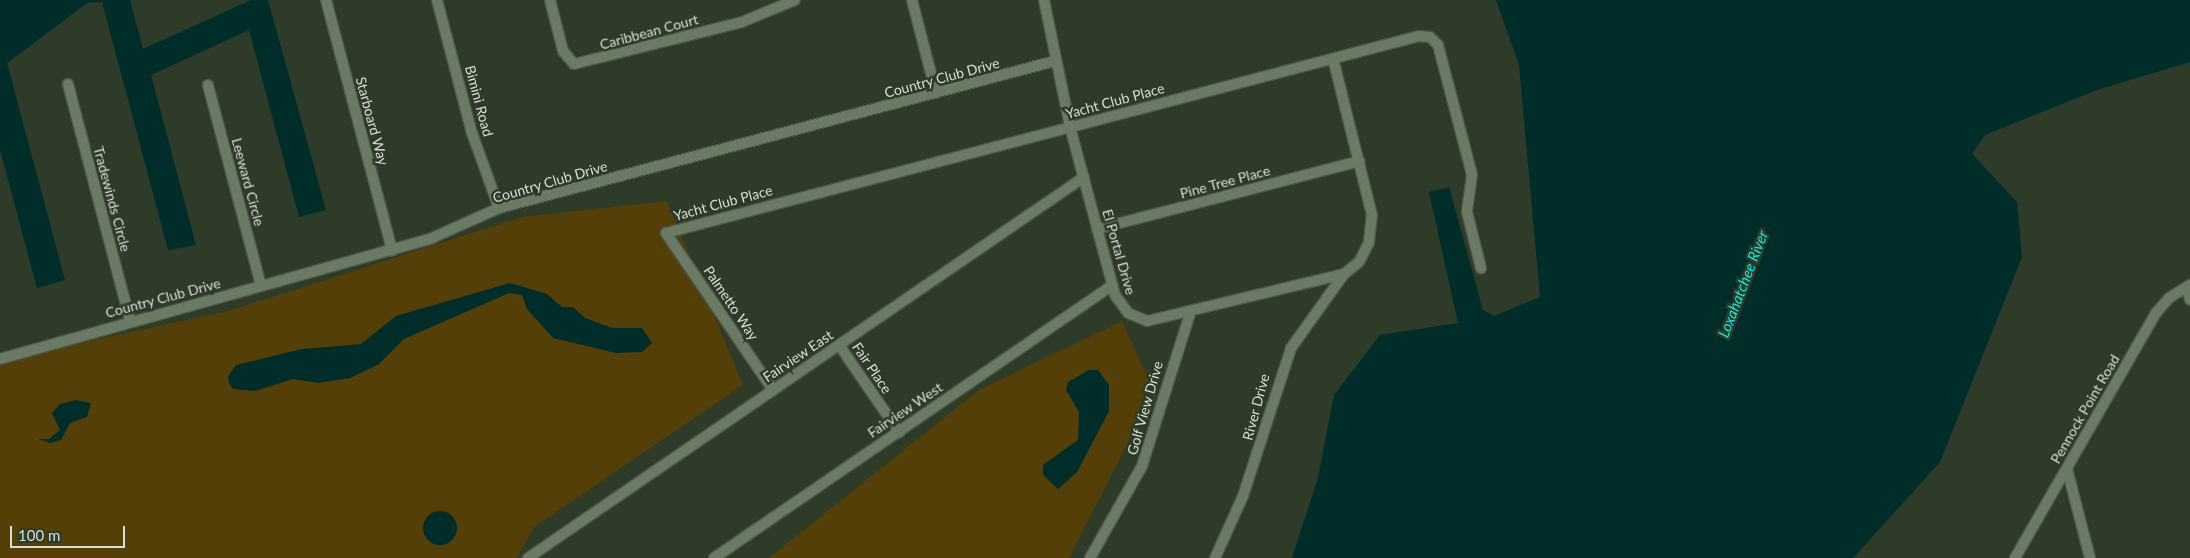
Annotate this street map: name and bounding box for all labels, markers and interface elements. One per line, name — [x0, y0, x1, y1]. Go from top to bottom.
street label: Caribbean Court — [598, 11, 700, 53]
street label: Country Club Drive — [882, 55, 1002, 101]
street label: Bimini Road — [461, 64, 497, 138]
street label: Starboard Way — [352, 75, 392, 167]
street label: Yacht Club Place — [1064, 80, 1166, 122]
street label: Leeward Circle — [228, 136, 268, 228]
street label: Tradewinds Circle — [90, 144, 134, 254]
street label: Country Club Drive — [491, 158, 609, 206]
street label: Pine Tree Place — [1178, 162, 1272, 202]
street label: Yacht Club Place — [672, 182, 774, 224]
street label: El Portal Drive — [1099, 207, 1139, 297]
water label: Loxahatchee River — [1714, 228, 1772, 340]
street label: Palmetto Way — [700, 263, 762, 343]
street label: Country Club Drive — [103, 275, 223, 321]
street label: Fairview East — [760, 326, 836, 386]
street label: Fair Place — [849, 339, 895, 397]
street label: Pennock Point Road — [2047, 352, 2123, 466]
street label: Golf View Drive — [1123, 359, 1167, 457]
street label: River Drive — [1239, 372, 1273, 442]
street label: Fairview West — [864, 379, 946, 441]
scale bar — [12, 516, 128, 548]
text: 100 m — [18, 526, 60, 544]

